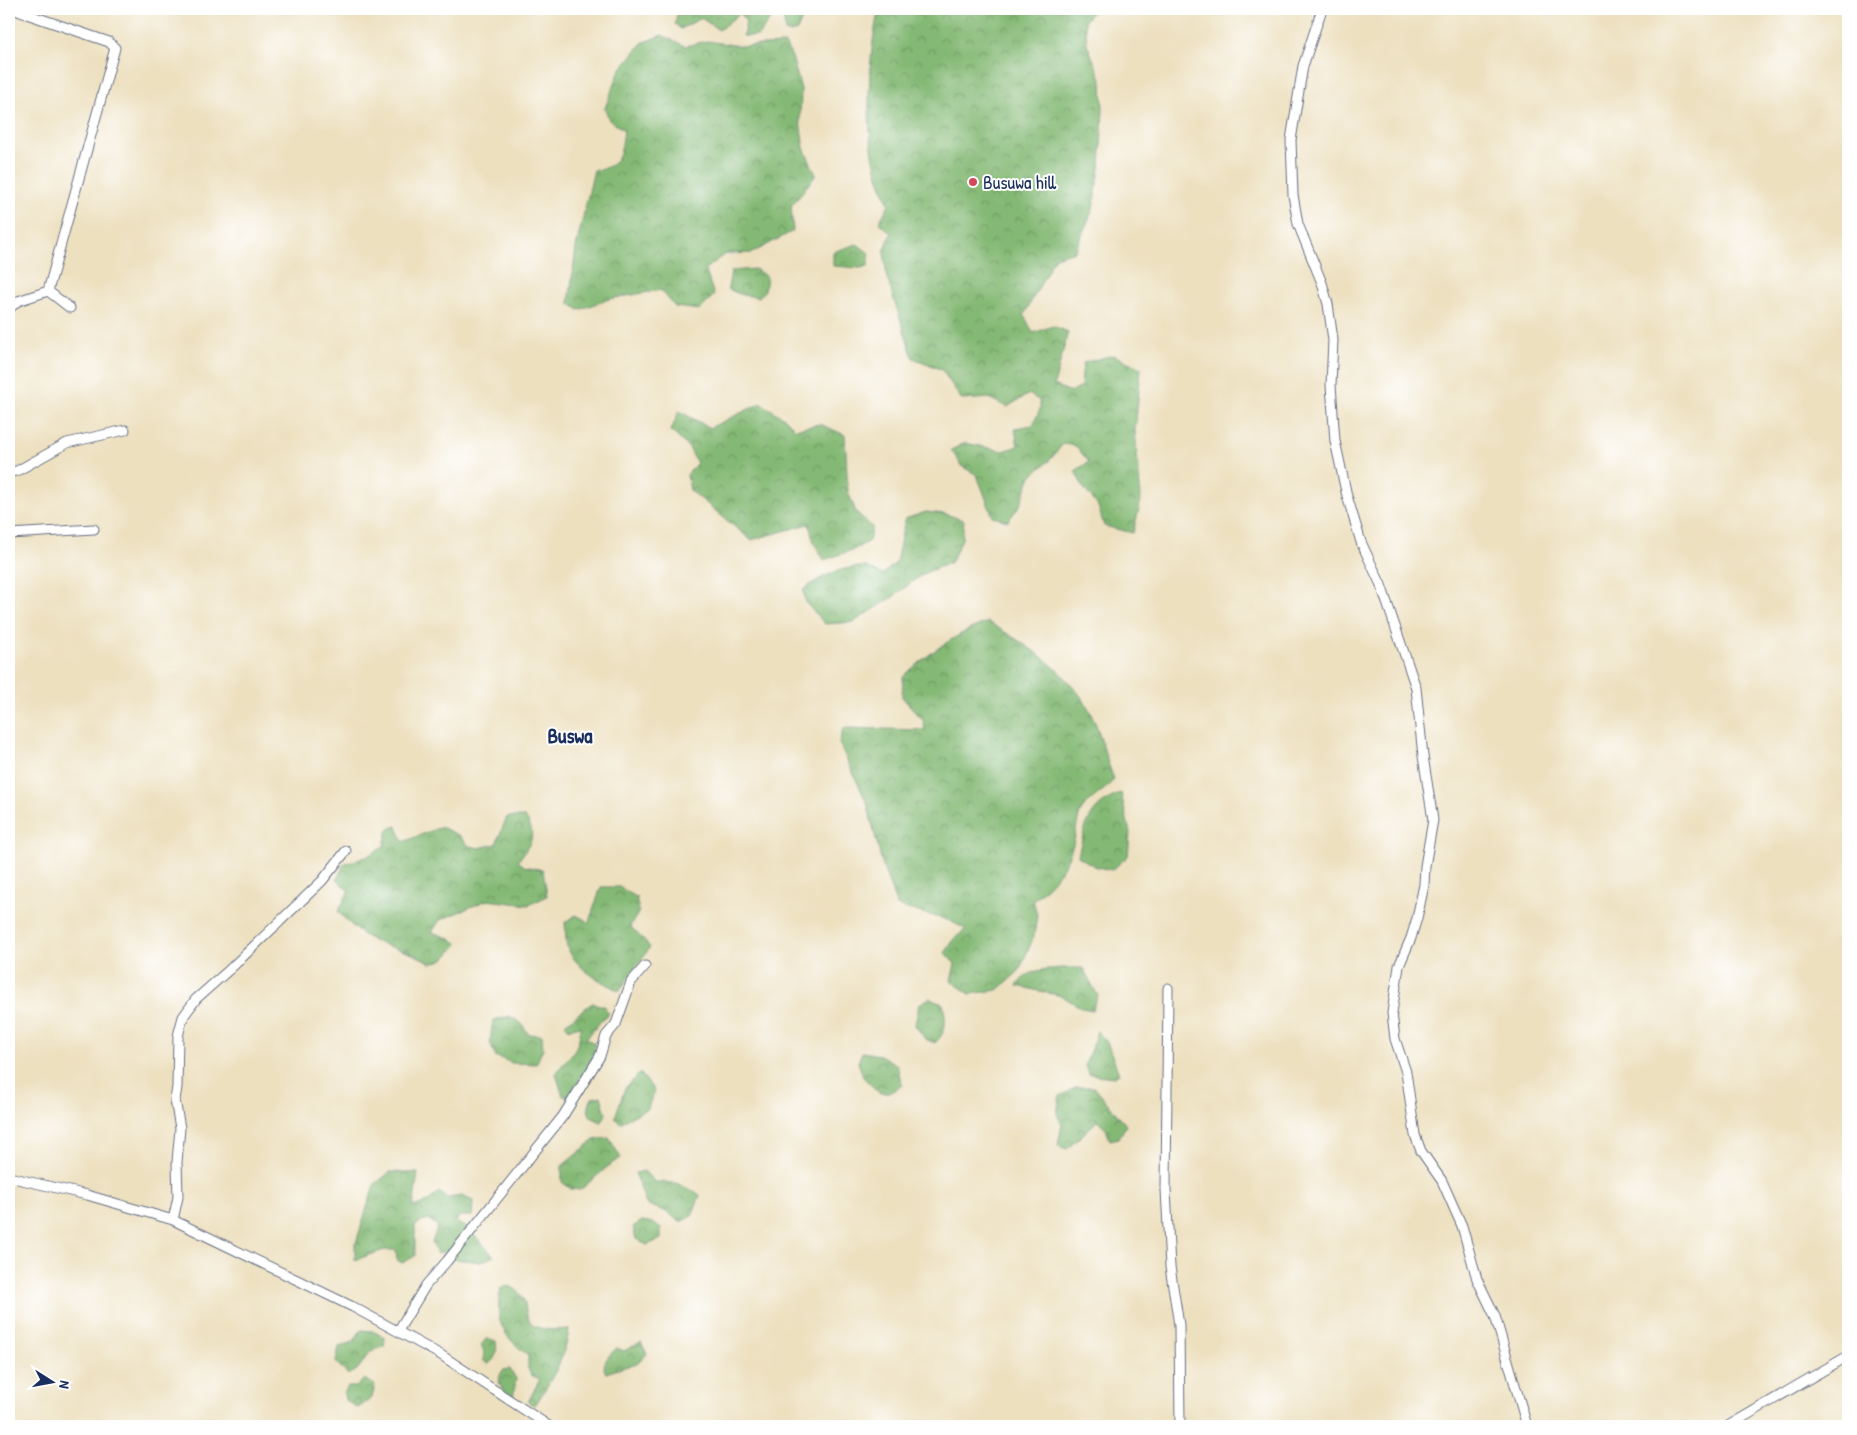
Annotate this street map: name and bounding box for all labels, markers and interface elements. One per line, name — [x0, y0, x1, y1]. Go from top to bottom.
place label: Busuwa hill — [983, 169, 1057, 195]
marker: Busuwa hill — [967, 176, 979, 188]
district label: Buswa — [547, 721, 593, 750]
north arrow — [28, 1358, 78, 1408]
text: N — [55, 1379, 75, 1391]

